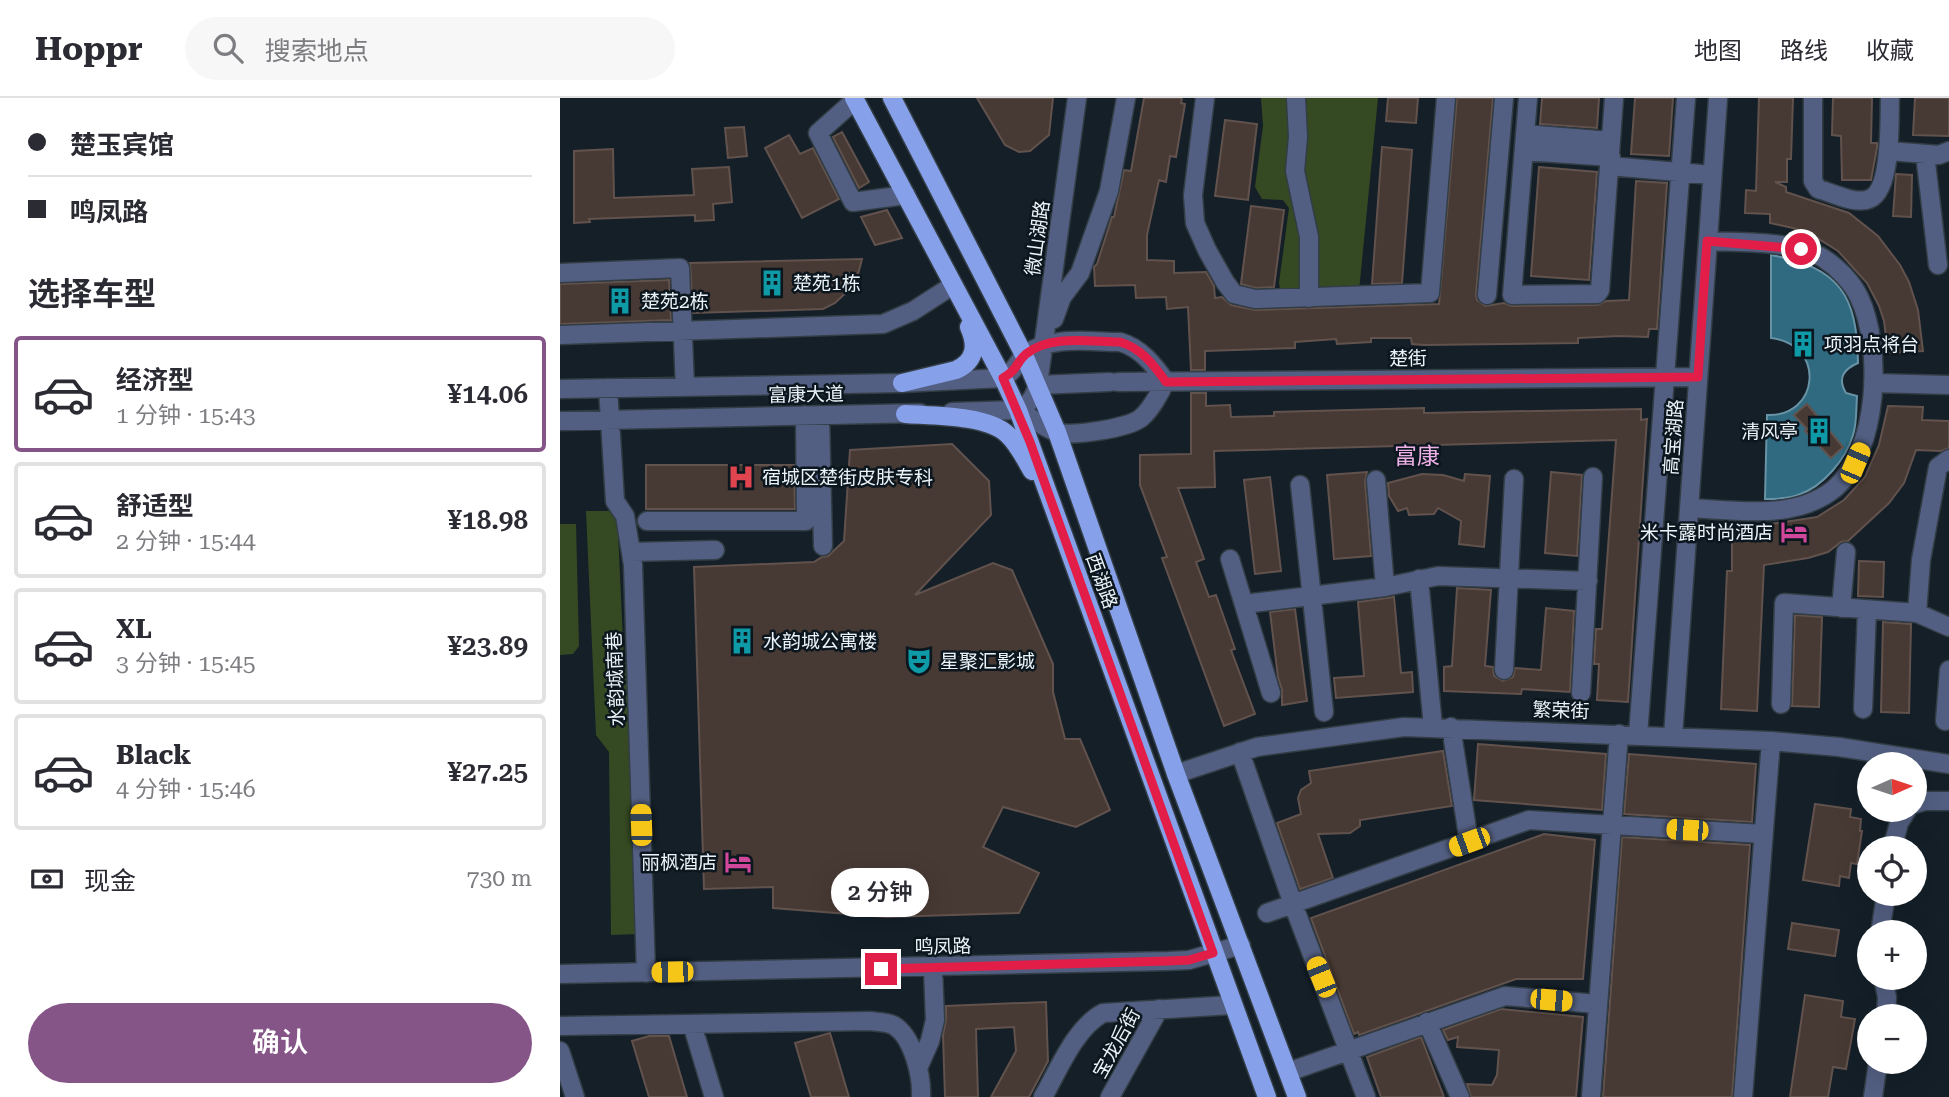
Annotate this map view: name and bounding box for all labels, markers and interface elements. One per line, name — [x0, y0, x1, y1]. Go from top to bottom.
search box — [185, 17, 675, 80]
text: Hoppr — [35, 29, 143, 68]
icon: search — [209, 29, 247, 67]
text: 搜索地点 — [265, 36, 369, 66]
text: 地图 — [1694, 37, 1742, 65]
text: 路线 — [1780, 37, 1828, 65]
text: 收藏 — [1866, 37, 1914, 65]
text: 楚玉宾馆 — [70, 130, 174, 160]
text: 鸣凤路 — [70, 197, 148, 227]
street label: 微山湖路 — [1021, 199, 1054, 277]
route start — [1785, 233, 1817, 265]
building icon: 楚苑1栋 — [757, 268, 787, 298]
place label: 楚苑1栋 — [793, 272, 861, 295]
text: 选择车型 — [28, 275, 156, 313]
building icon: 楚苑2栋 — [605, 286, 635, 316]
place label: 楚苑2栋 — [641, 290, 709, 313]
building icon: 项羽点将台 — [1788, 329, 1818, 359]
place label: 项羽点将台 — [1824, 333, 1919, 356]
street label: 楚街 — [1389, 347, 1427, 370]
icon: car — [32, 363, 95, 426]
text: 经济型 — [116, 365, 194, 395]
text: ¥14.06 — [448, 379, 528, 409]
street label: 富康大道 — [768, 382, 844, 407]
street label: 高宝湖路 — [1659, 398, 1688, 476]
text: 1 分钟 · 15:43 — [116, 402, 256, 429]
building icon: 清风亭 — [1804, 416, 1834, 446]
place label: 清风亭 — [1741, 420, 1798, 443]
car — [1838, 440, 1873, 486]
district label: 富康 — [1394, 443, 1440, 470]
hospital icon: 宿城区楚街皮肤专科 — [726, 462, 756, 492]
place label: 宿城区楚街皮肤专科 — [762, 466, 933, 489]
icon: car — [32, 489, 95, 552]
text: 舒适型 — [116, 491, 194, 521]
text: ¥18.98 — [448, 505, 528, 535]
hotel icon: 米卡露时尚酒店 — [1779, 517, 1809, 547]
place label: 米卡露时尚酒店 — [1640, 521, 1773, 544]
text: 2 分钟 · 15:44 — [116, 528, 256, 555]
street label: 西湖路 — [1081, 550, 1122, 612]
text: XL — [116, 614, 152, 644]
icon: car — [32, 615, 95, 678]
building icon: 水韵城公寓楼 — [727, 626, 757, 656]
place label: 水韵城公寓楼 — [763, 630, 877, 653]
text: ¥23.89 — [448, 631, 528, 661]
street label: 水韵城南巷 — [602, 631, 629, 727]
theatre icon: 星聚汇影城 — [904, 646, 934, 676]
text: 3 分钟 · 15:45 — [116, 650, 256, 677]
place label: 星聚汇影城 — [940, 650, 1035, 673]
street label: 繁荣街 — [1532, 698, 1590, 723]
text: Black — [116, 740, 191, 770]
icon: car — [32, 741, 95, 804]
north arrow — [1857, 752, 1927, 822]
map controls — [1857, 752, 1927, 1074]
text: ¥27.25 — [448, 757, 528, 787]
text: 4 分钟 · 15:46 — [116, 776, 256, 803]
car — [630, 804, 653, 846]
car — [1666, 818, 1709, 842]
car — [1446, 825, 1493, 859]
button: locate — [1857, 836, 1927, 906]
hotel icon: 丽枫酒店 — [723, 847, 753, 877]
place label: 丽枫酒店 — [641, 851, 717, 874]
icon: cash — [28, 860, 66, 898]
text: 730 m — [467, 865, 532, 892]
text: 现金 — [84, 866, 136, 896]
callout: 2 分钟 — [832, 868, 930, 916]
text: 2 分钟 — [848, 879, 912, 906]
button: + — [1857, 920, 1927, 990]
street label: 鸣凤路 — [914, 935, 972, 958]
route end — [865, 953, 897, 985]
car — [1304, 954, 1339, 1000]
car — [651, 961, 694, 983]
car — [1530, 988, 1573, 1012]
button: 确认 — [28, 1003, 532, 1083]
street label: 宝龙后街 — [1088, 1004, 1145, 1082]
button: − — [1857, 1004, 1927, 1074]

